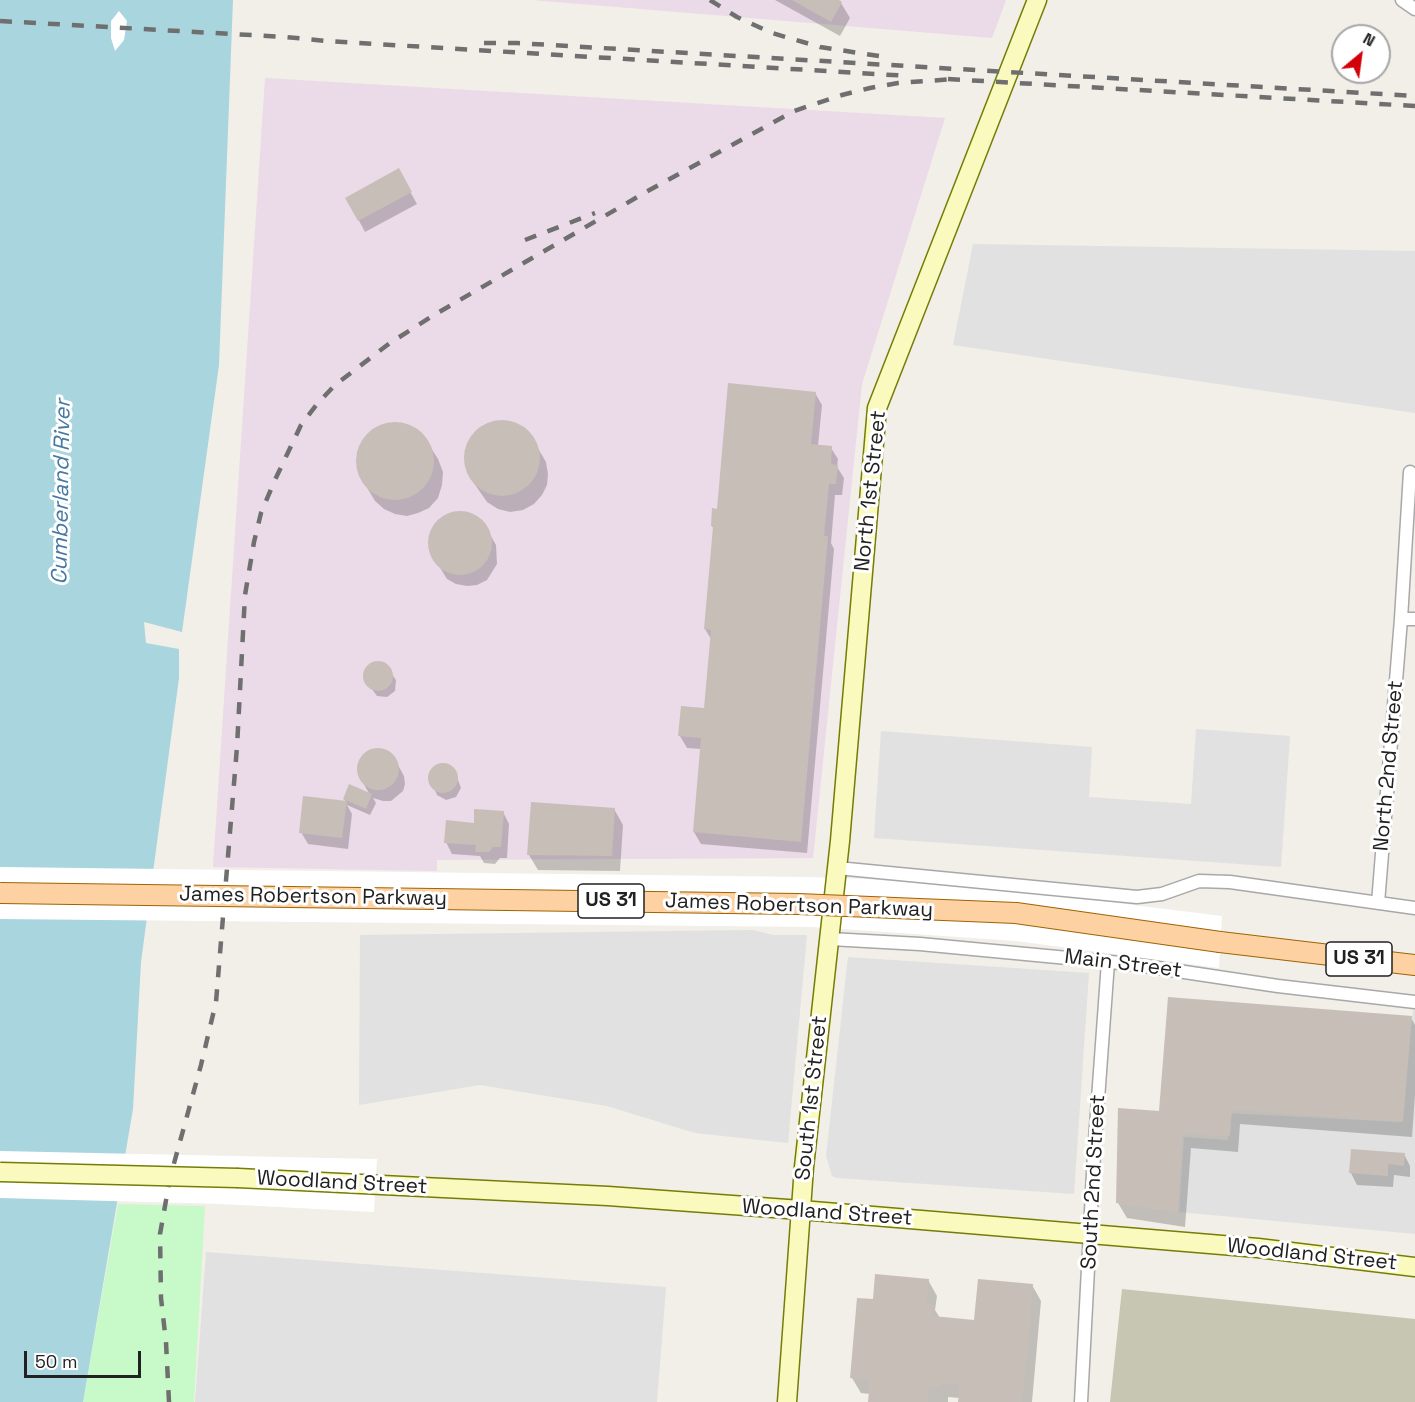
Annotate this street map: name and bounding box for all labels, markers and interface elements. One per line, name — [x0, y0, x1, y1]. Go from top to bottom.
north arrow — [1331, 24, 1391, 84]
text: N — [1359, 28, 1379, 51]
water label: Cumberland River — [47, 399, 77, 585]
street label: North 1st Street — [850, 409, 892, 573]
street label: North 2nd Street — [1369, 680, 1409, 852]
street label: James Robertson Parkway — [179, 882, 447, 912]
road number: US 31 — [578, 884, 644, 918]
street label: James Robertson Parkway — [665, 889, 933, 923]
road number: US 31 — [1326, 942, 1392, 976]
street label: Main Street — [1063, 944, 1183, 984]
street label: South 1st Street — [791, 1014, 833, 1182]
street label: South 2nd Street — [1077, 1094, 1111, 1270]
street label: Woodland Street — [256, 1166, 428, 1200]
street label: Woodland Street — [741, 1194, 913, 1232]
street label: Woodland Street — [1226, 1234, 1398, 1276]
scale bar — [27, 1339, 144, 1377]
text: 50 m — [35, 1350, 77, 1373]

